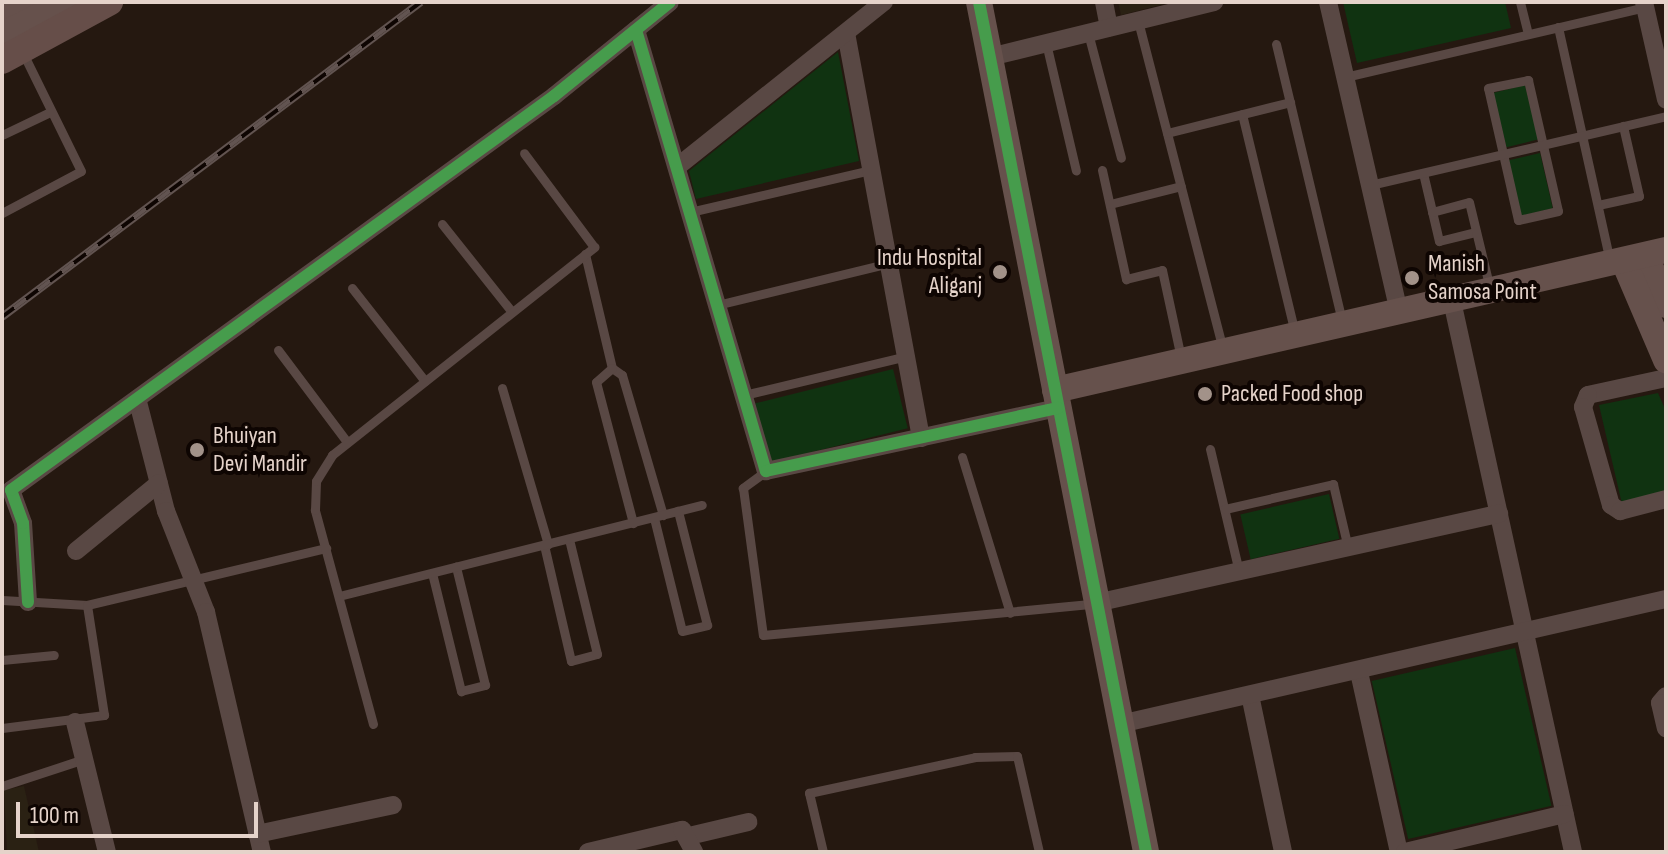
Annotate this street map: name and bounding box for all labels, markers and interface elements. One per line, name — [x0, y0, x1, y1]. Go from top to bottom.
place label: Indu Hospital Aliganj — [877, 244, 982, 300]
place label: Manish Samosa Point — [1428, 250, 1537, 306]
marker: Indu Hospital Aliganj — [989, 261, 1011, 283]
marker: Manish Samosa Point — [1403, 269, 1421, 287]
place label: Packed Food shop — [1221, 380, 1363, 408]
marker: Packed Food shop — [1196, 385, 1214, 403]
place label: Bhuiyan Devi Mandir — [213, 422, 307, 478]
marker: Bhuiyan Devi Mandir — [188, 441, 206, 459]
scale bar — [20, 786, 262, 836]
text: 100 m — [30, 801, 79, 830]

